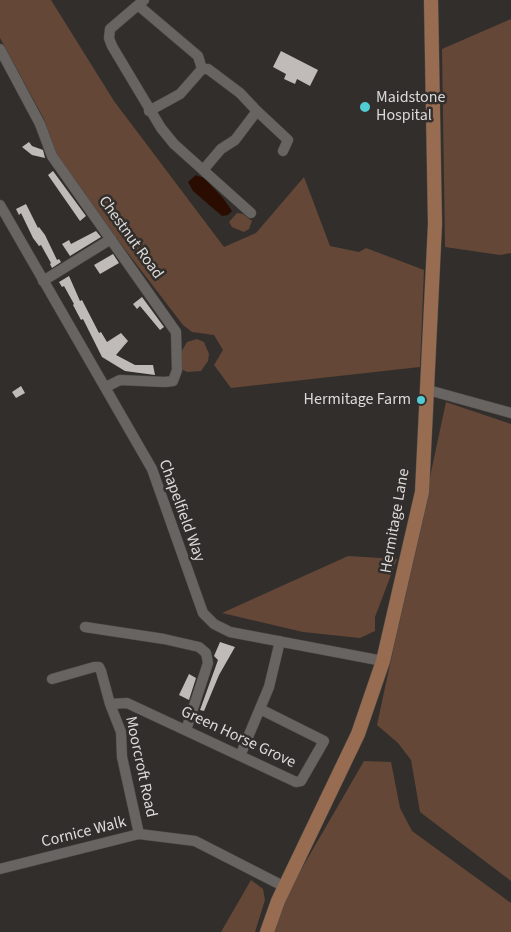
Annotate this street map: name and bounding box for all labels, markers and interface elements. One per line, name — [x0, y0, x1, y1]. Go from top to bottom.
place label: Maidstone Hospital — [376, 88, 445, 126]
marker: Maidstone Hospital — [358, 100, 372, 114]
street label: Chestnut Road — [93, 193, 167, 283]
place label: Hermitage Farm — [304, 390, 411, 410]
marker: Hermitage Farm — [415, 394, 427, 406]
street label: Chapelfield Way — [154, 457, 208, 565]
street label: Hermitage Lane — [377, 467, 415, 575]
street label: Green Horse Grove — [177, 703, 299, 773]
street label: Moorcroft Road — [120, 715, 160, 819]
street label: Cornice Walk — [40, 813, 128, 853]

